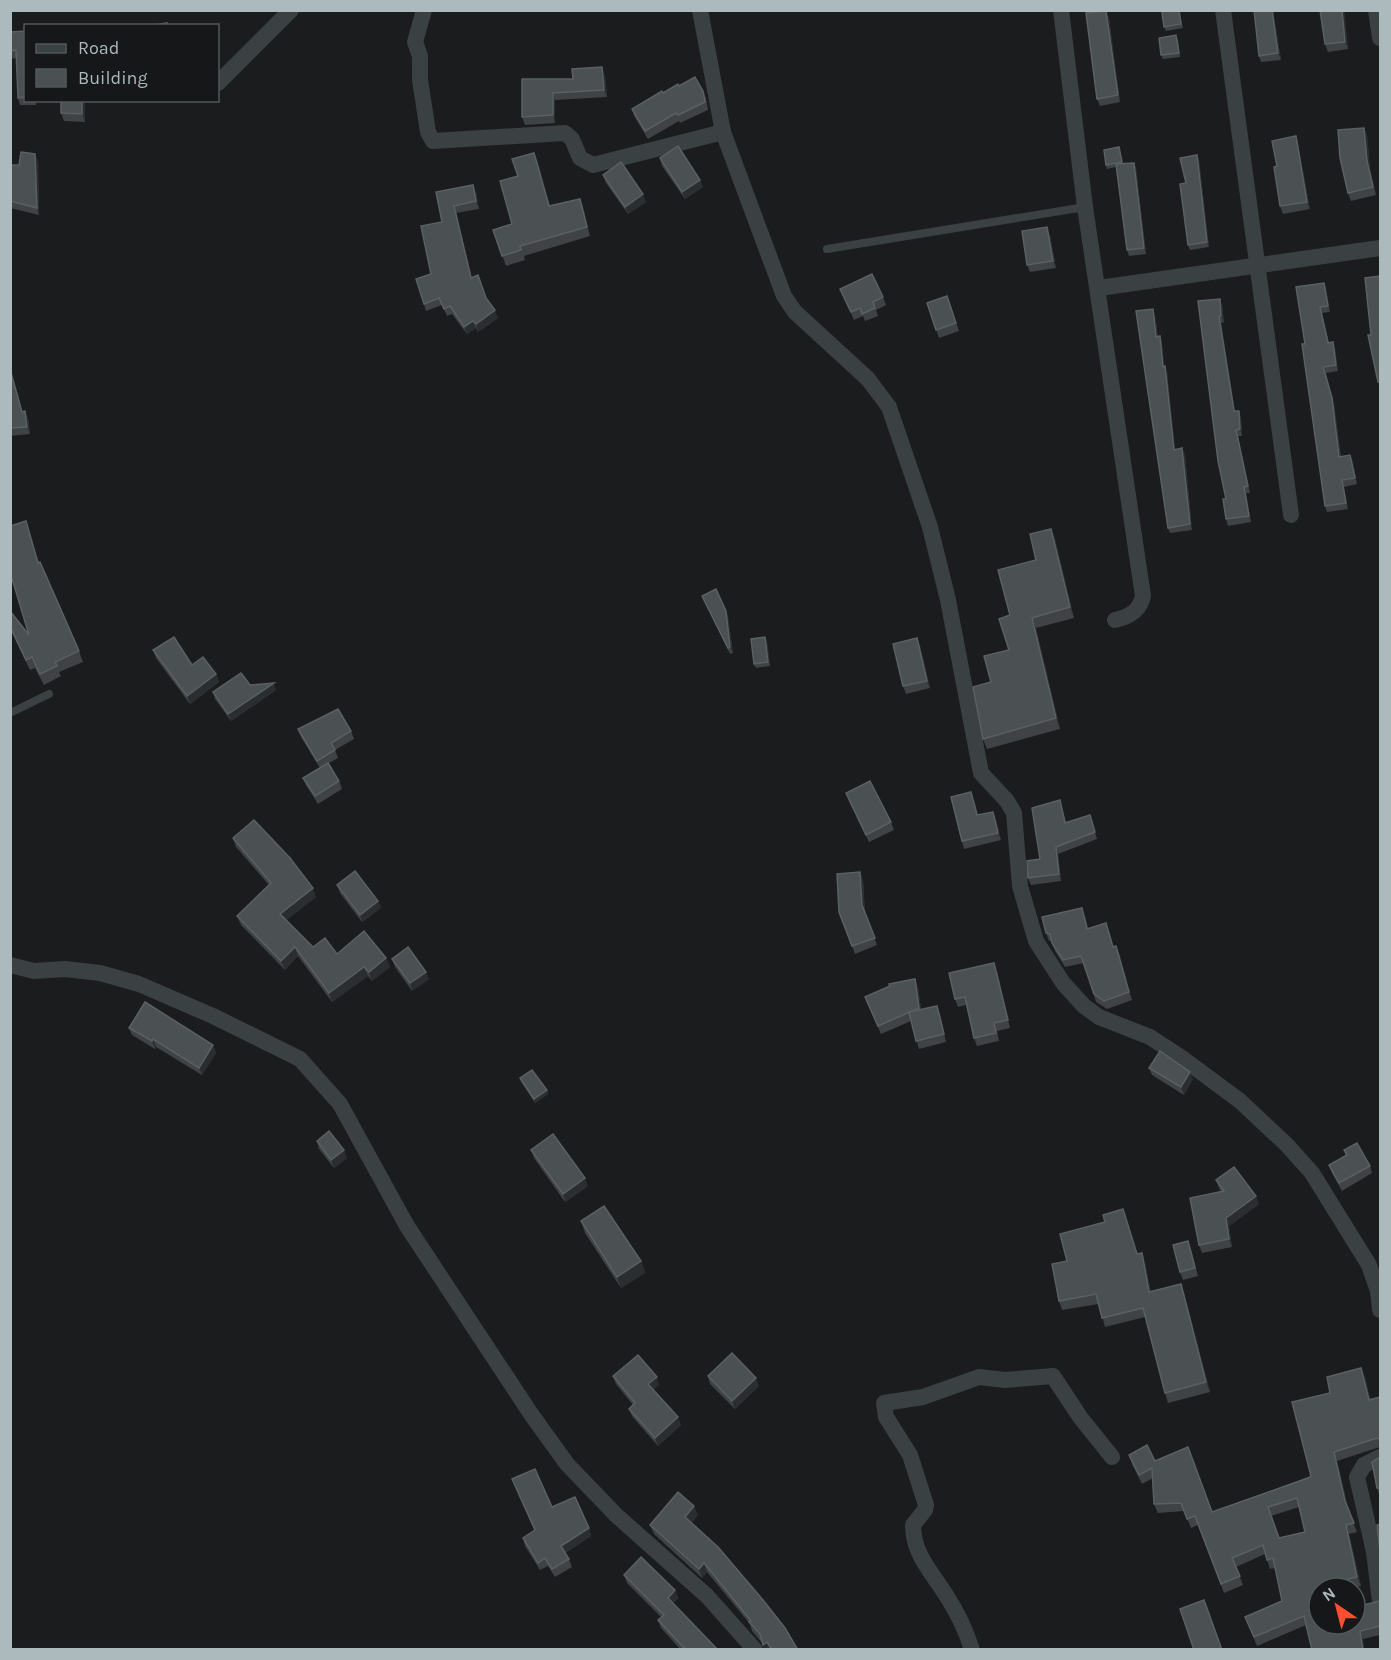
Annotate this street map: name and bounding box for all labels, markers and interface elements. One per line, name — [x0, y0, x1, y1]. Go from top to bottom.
legend — [24, 24, 219, 102]
text: Road — [78, 37, 119, 59]
text: Building — [78, 67, 148, 89]
north arrow — [1307, 1576, 1367, 1636]
text: N — [1319, 1583, 1339, 1605]

